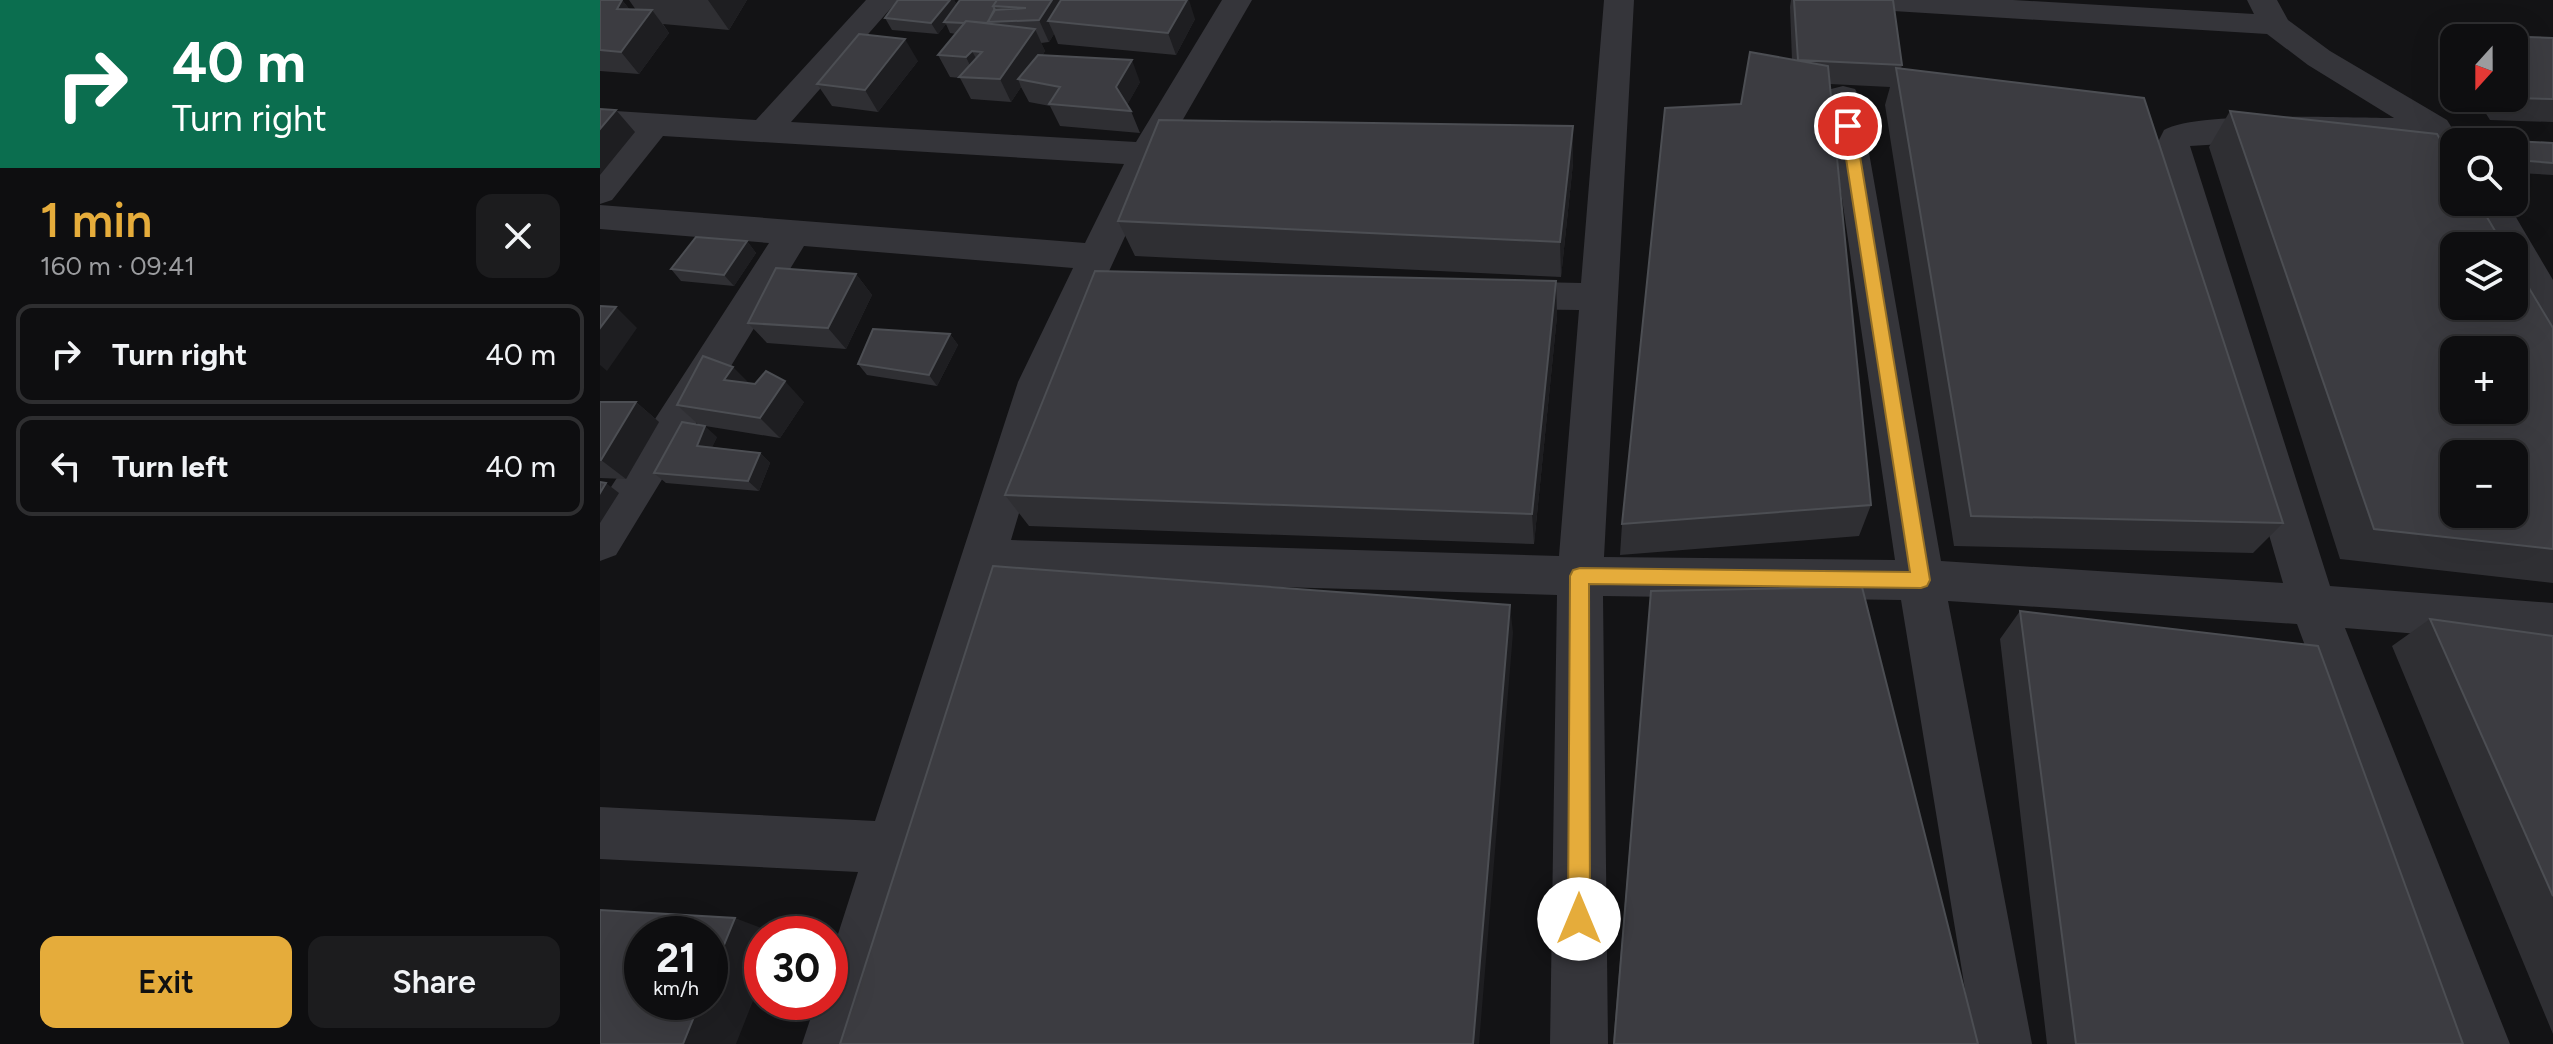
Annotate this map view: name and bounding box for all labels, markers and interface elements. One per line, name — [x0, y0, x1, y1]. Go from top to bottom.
north arrow — [2440, 24, 2528, 112]
map controls — [2440, 24, 2528, 528]
text: 40 m — [172, 29, 306, 96]
icon: right — [40, 32, 144, 136]
pin — [1814, 92, 1882, 160]
text: Turn right — [172, 97, 327, 140]
icon: arrive — [1826, 104, 1870, 148]
button: search — [2440, 128, 2528, 216]
text: 1 min — [40, 191, 152, 249]
button: close — [476, 194, 560, 278]
button: layers — [2440, 232, 2528, 320]
text: 160 m · 09:41 — [40, 250, 195, 282]
icon: right — [44, 332, 88, 376]
text: Turn right — [112, 336, 247, 373]
text: 40 m — [485, 336, 556, 373]
button: + — [2440, 336, 2528, 424]
button: − — [2440, 440, 2528, 528]
icon: left — [44, 444, 88, 488]
text: Turn left — [112, 448, 229, 485]
text: 40 m — [485, 448, 556, 485]
position arrow — [1537, 877, 1621, 961]
speed limit sign: 30 — [744, 916, 848, 1020]
text: 21 — [656, 934, 696, 982]
button: Exit — [40, 936, 292, 1028]
button: Share — [308, 936, 560, 1028]
text: km/h — [653, 976, 699, 1000]

